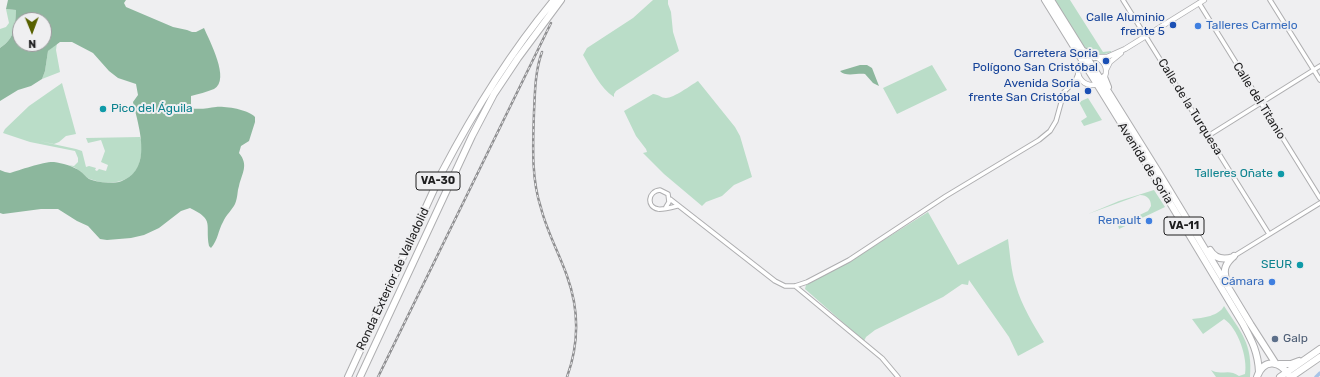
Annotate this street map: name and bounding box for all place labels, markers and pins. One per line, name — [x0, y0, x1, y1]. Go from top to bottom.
place label: Calle Aluminio frente 5 — [1086, 11, 1165, 39]
place label: Talleres Carmelo — [1206, 19, 1298, 33]
marker: Calle Aluminio frente 5 — [1168, 20, 1178, 30]
marker: Talleres Carmelo — [1193, 21, 1203, 31]
place label: Carretera Soria Polígono San Cristóbal — [972, 47, 1098, 75]
marker: Carretera Soria Polígono San Cristóbal — [1101, 56, 1111, 66]
place label: Avenida Soria frente San Cristóbal — [969, 77, 1080, 105]
marker: Avenida Soria frente San Cristóbal — [1083, 86, 1093, 96]
place label: Pico del Águila — [111, 102, 193, 116]
marker: Pico del Águila — [98, 104, 108, 114]
place label: Talleres Oñate — [1194, 167, 1273, 181]
marker: Talleres Oñate — [1276, 169, 1286, 179]
place label: Renault — [1098, 214, 1141, 228]
marker: Renault — [1144, 216, 1154, 226]
place label: SEUR — [1261, 258, 1292, 272]
marker: SEUR — [1295, 260, 1305, 270]
place label: Cámara — [1221, 275, 1264, 289]
marker: Cámara — [1267, 277, 1277, 287]
place label: Galp — [1283, 332, 1308, 346]
marker: Galp — [1270, 334, 1280, 344]

